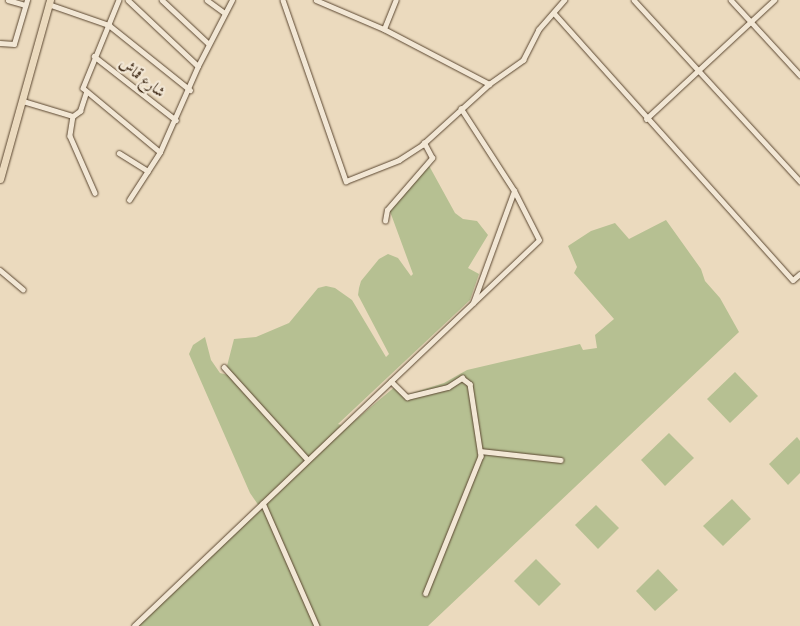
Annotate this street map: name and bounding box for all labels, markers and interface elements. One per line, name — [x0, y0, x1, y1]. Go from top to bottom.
street label: شارع قماش — [116, 55, 168, 101]

